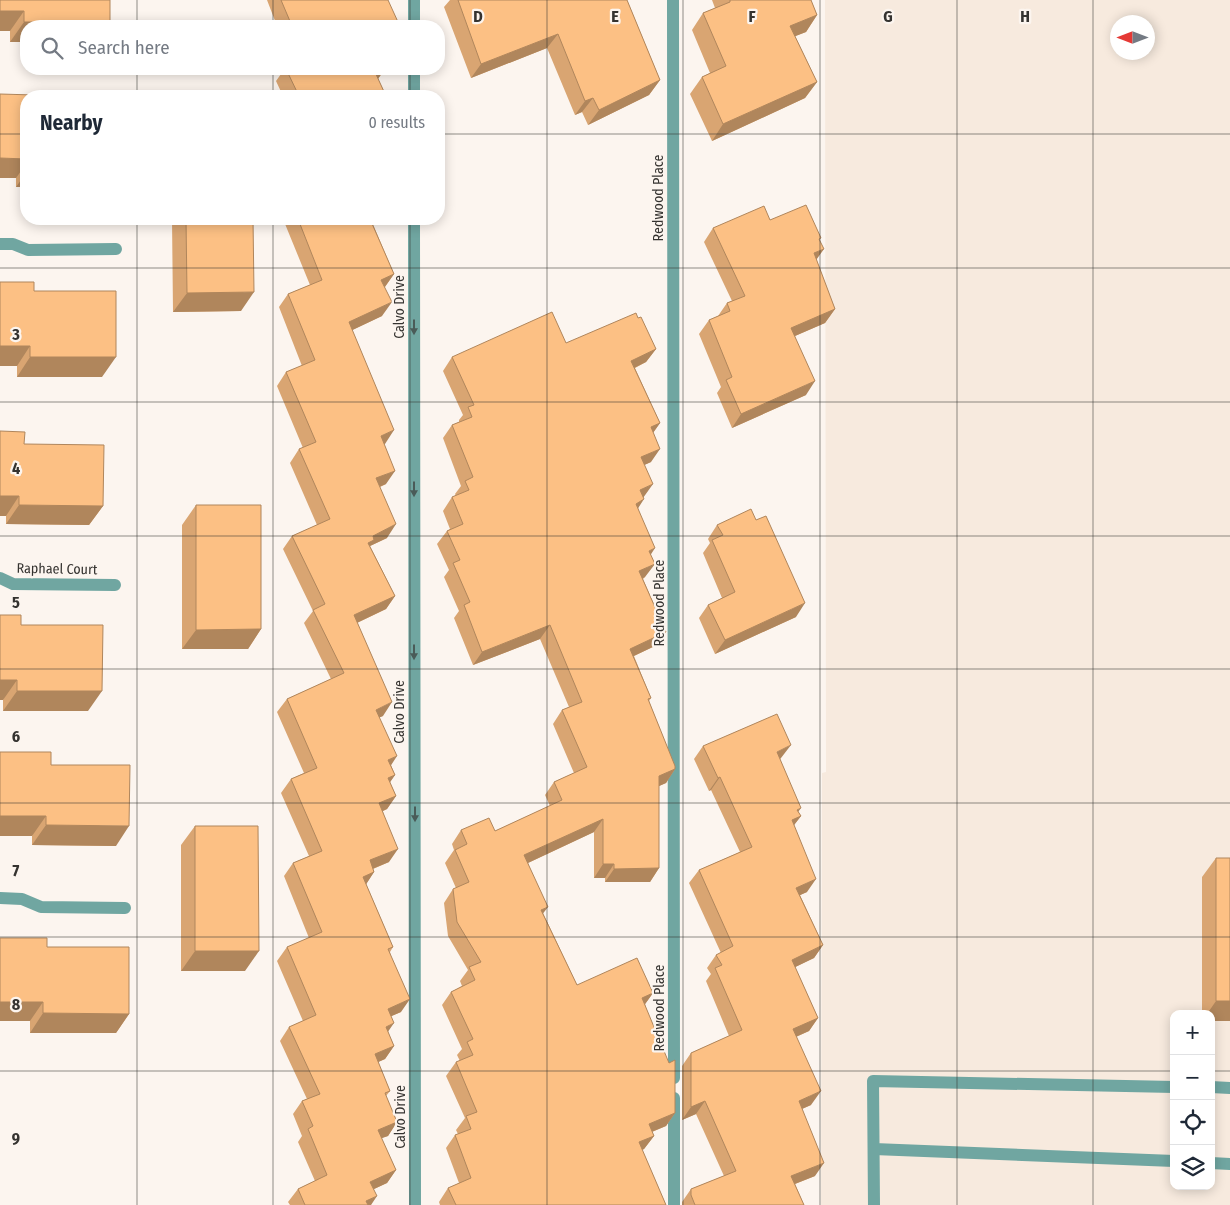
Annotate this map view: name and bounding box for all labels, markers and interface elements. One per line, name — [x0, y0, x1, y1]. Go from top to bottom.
text: D — [473, 7, 483, 26]
text: E — [611, 7, 619, 26]
text: F — [748, 7, 756, 26]
text: G — [883, 7, 893, 26]
text: H — [1020, 7, 1030, 26]
north arrow — [1110, 15, 1155, 60]
search box — [20, 20, 445, 75]
icon: search — [38, 34, 66, 62]
text: Search here — [78, 36, 170, 59]
text: Nearby — [40, 110, 102, 136]
text: 0 results — [368, 113, 425, 132]
street label: Redwood Place — [650, 154, 667, 241]
street label: Calvo Drive — [391, 275, 408, 339]
one-way arrow — [410, 319, 418, 335]
text: 3 — [11, 325, 20, 344]
text: 4 — [12, 459, 20, 478]
one-way arrow — [410, 481, 418, 497]
street label: Redwood Place — [651, 559, 668, 646]
street label: Raphael Court — [16, 560, 98, 578]
text: 5 — [12, 593, 20, 612]
one-way arrow — [410, 644, 418, 660]
street label: Calvo Drive — [391, 680, 408, 744]
text: 6 — [12, 727, 20, 746]
one-way arrow — [411, 806, 419, 822]
text: 7 — [13, 861, 20, 880]
street label: Redwood Place — [651, 964, 668, 1051]
text: 8 — [12, 995, 21, 1014]
map controls — [1170, 1010, 1215, 1190]
button: + — [1170, 1010, 1215, 1055]
button: − — [1170, 1055, 1215, 1100]
street label: Calvo Drive — [392, 1085, 409, 1149]
button: locate — [1170, 1100, 1215, 1145]
text: 9 — [12, 1129, 20, 1148]
button: layers — [1170, 1145, 1215, 1190]

